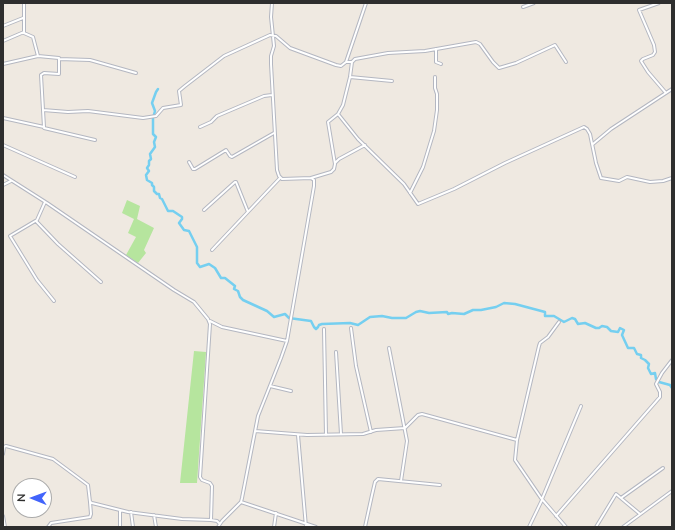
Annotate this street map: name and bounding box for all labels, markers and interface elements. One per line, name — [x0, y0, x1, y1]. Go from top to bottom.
north arrow — [12, 478, 52, 518]
text: N — [14, 494, 28, 502]

